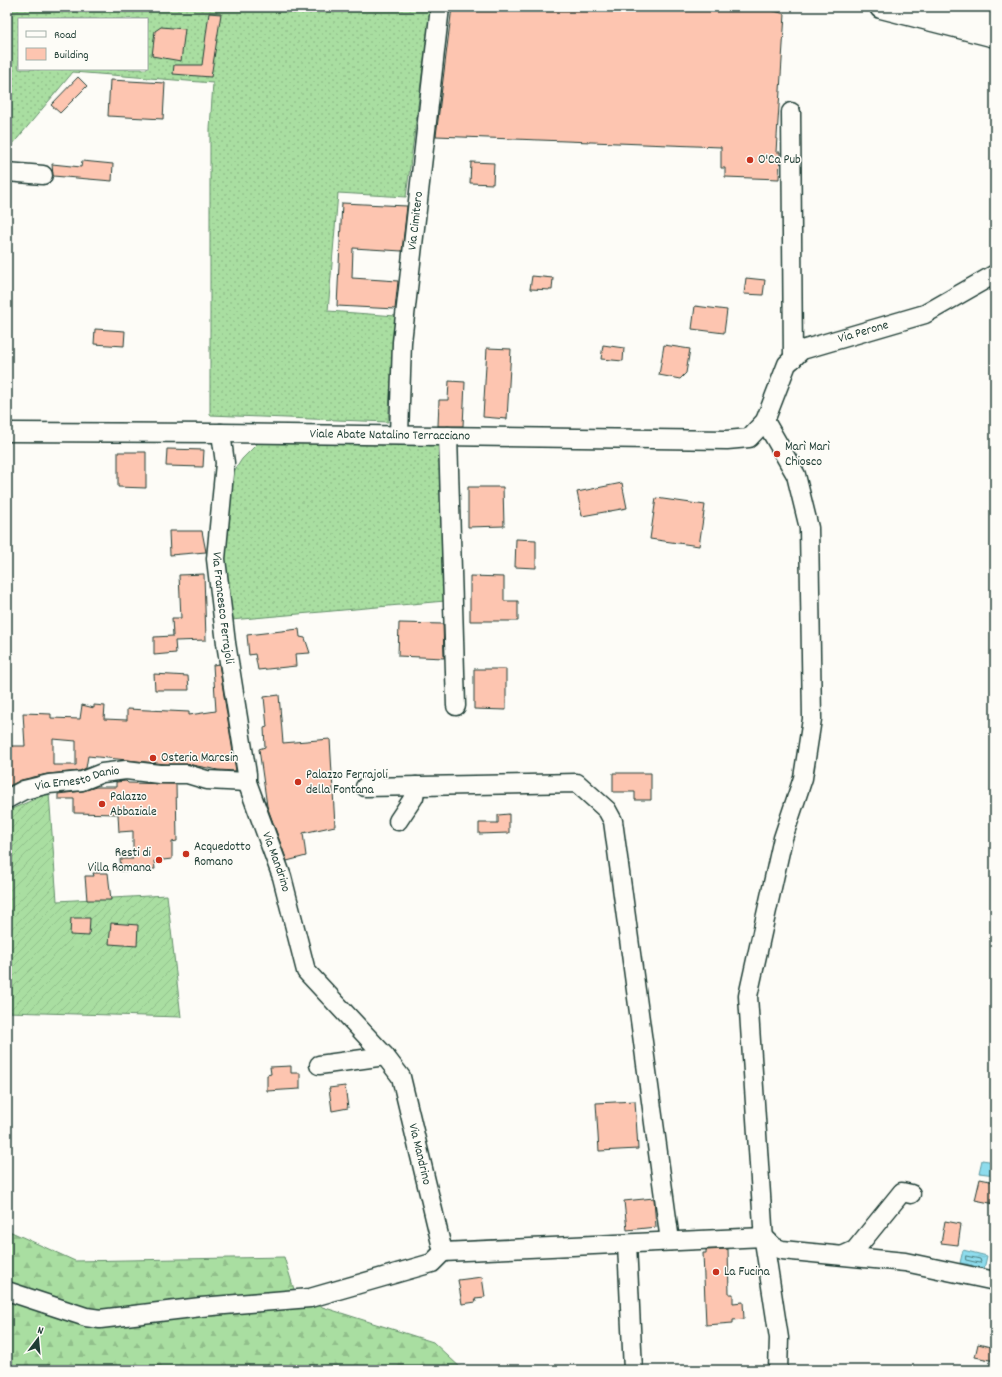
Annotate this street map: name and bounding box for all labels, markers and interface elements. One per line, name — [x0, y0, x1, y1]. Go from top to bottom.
legend — [18, 18, 148, 70]
text: Road — [54, 27, 76, 44]
text: Building — [54, 47, 89, 64]
place label: O'Ca Pub — [758, 151, 801, 170]
marker: O'Ca Pub — [745, 155, 755, 165]
street label: Via Cimitero — [403, 190, 429, 251]
street label: Via Perone — [836, 316, 891, 348]
street label: Viale Abate Natalino Terracciano — [310, 425, 470, 446]
place label: Marì Marì Chiosco — [785, 438, 830, 472]
marker: Marì Marì Chiosco — [772, 449, 782, 459]
street label: Via Francesco Ferrajoli — [206, 551, 239, 666]
place label: Osteria Marcsin — [161, 749, 238, 768]
marker: Osteria Marcsin — [148, 753, 158, 763]
street label: Via Ernesto Danio — [33, 761, 121, 797]
place label: Palazzo Ferrajoli della Fontana — [306, 766, 388, 800]
marker: Palazzo Ferrajoli della Fontana — [293, 777, 303, 787]
place label: Palazzo Abbaziale — [110, 788, 157, 822]
marker: Palazzo Abbaziale — [97, 799, 107, 809]
street label: Via Mandrino — [257, 829, 295, 894]
place label: Acquedotto Romano — [194, 838, 251, 872]
place label: Resti di Villa Romana — [88, 844, 152, 878]
marker: Acquedotto Romano — [181, 849, 191, 859]
marker: Resti di Villa Romana — [154, 855, 164, 865]
street label: Via Mandrino — [403, 1121, 436, 1187]
place label: La Fucina — [724, 1263, 770, 1282]
marker: La Fucina — [711, 1267, 721, 1277]
north arrow — [18, 1319, 58, 1359]
text: N — [35, 1323, 46, 1340]

